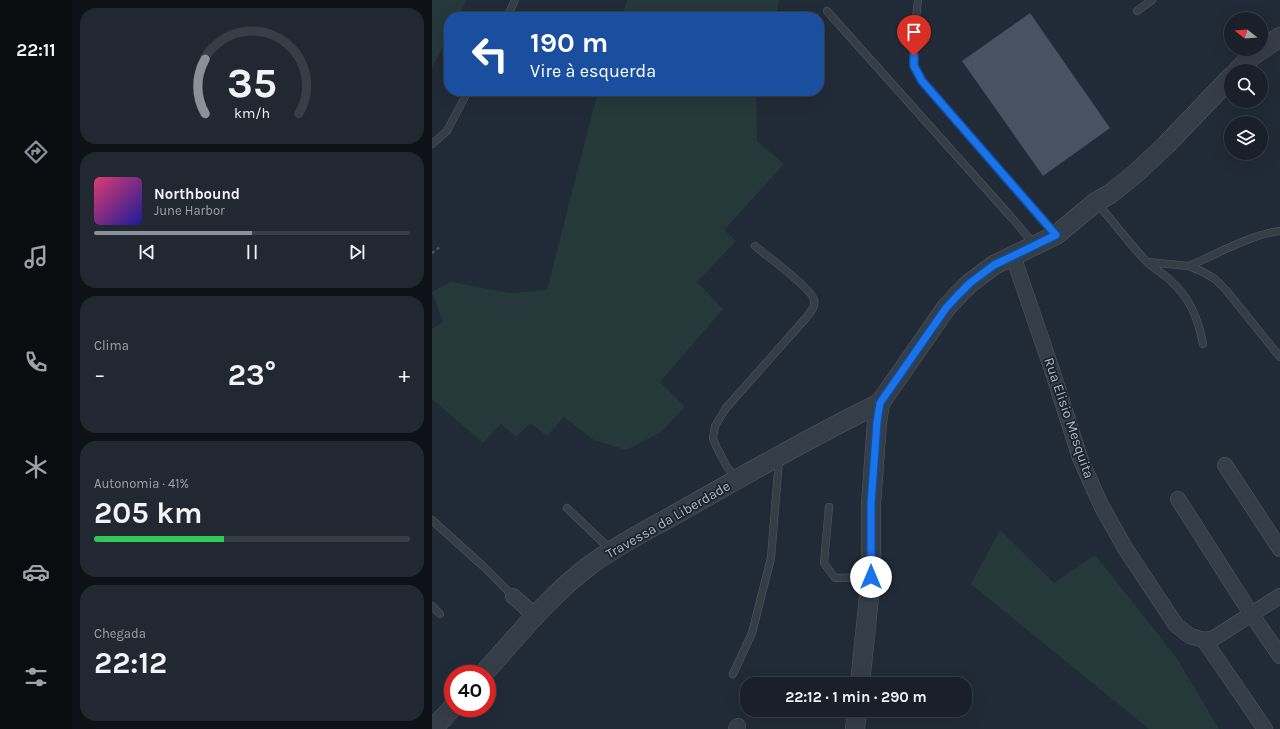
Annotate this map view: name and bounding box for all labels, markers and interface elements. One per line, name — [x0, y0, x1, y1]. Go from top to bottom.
north arrow — [1224, 12, 1268, 56]
map controls — [1224, 12, 1268, 160]
pin — [897, 15, 931, 56]
icon: arrive — [903, 21, 925, 43]
text: 190 m — [530, 26, 608, 59]
icon: left — [464, 28, 516, 80]
text: 22:11 — [16, 39, 56, 61]
text: 35 — [227, 59, 277, 107]
text: Vire à esquerda — [530, 60, 656, 82]
button: search — [1224, 64, 1268, 108]
text: km/h — [234, 105, 270, 122]
button: layers — [1224, 116, 1268, 160]
icon: directions — [22, 138, 50, 166]
text: Northbound — [154, 185, 240, 203]
text: June Harbor — [154, 203, 225, 218]
icon: previous — [136, 241, 158, 263]
icon: pause — [241, 241, 263, 263]
icon: next — [346, 241, 368, 263]
icon: music — [22, 243, 50, 271]
text: Clima — [94, 338, 129, 353]
icon: phone — [22, 348, 50, 376]
street label: Rua Elisio Mesquita — [1040, 355, 1098, 481]
text: 23° — [228, 357, 276, 393]
text: − — [94, 362, 106, 388]
text: + — [398, 362, 410, 388]
icon: climate — [22, 453, 50, 481]
text: Autonomia · 41% — [94, 476, 189, 491]
street label: Travessa da Liberdade — [603, 477, 733, 563]
text: 205 km — [94, 495, 202, 531]
position arrow — [850, 556, 892, 598]
icon: car — [22, 558, 50, 586]
text: Chegada — [94, 626, 146, 641]
text: 22:12 — [94, 645, 167, 681]
icon: filters — [22, 663, 50, 691]
speed limit sign: 40 — [444, 665, 496, 717]
text: 22:12 · 1 min · 290 m — [785, 688, 927, 706]

